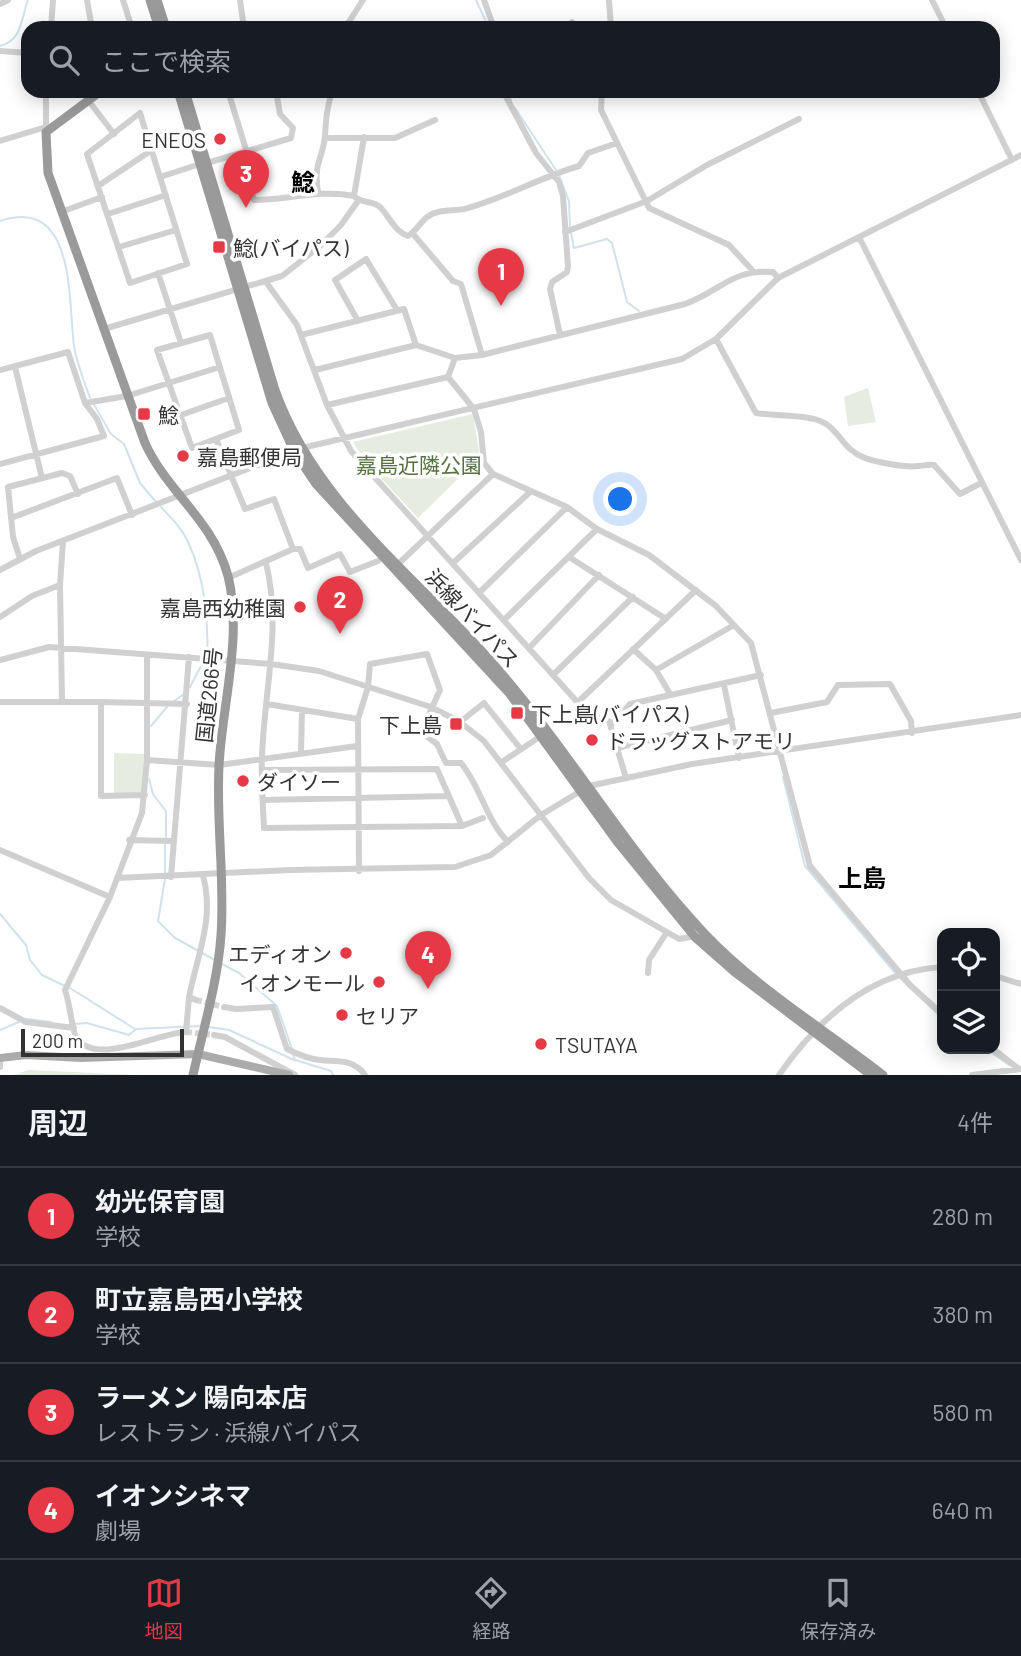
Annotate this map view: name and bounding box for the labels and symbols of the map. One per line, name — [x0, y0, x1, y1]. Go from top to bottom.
place label: ENEOS — [141, 127, 206, 152]
marker: ENEOS — [212, 131, 228, 147]
pin: 3 — [223, 150, 269, 208]
district label: 鯰 — [291, 167, 315, 196]
place label: 鯰(バイパス) — [233, 235, 349, 260]
marker: 鯰(バイパス) — [211, 239, 227, 255]
pin: 1 — [478, 248, 524, 306]
place label: 鯰 — [158, 402, 179, 427]
marker: 鯰 — [136, 406, 152, 422]
place label: 嘉島郵便局 — [197, 444, 302, 469]
marker: 嘉島郵便局 — [175, 448, 191, 464]
park label: 嘉島近隣公園 — [356, 452, 482, 477]
your location — [603, 482, 637, 516]
street label: 浜線バイパス — [421, 564, 525, 672]
pin: 2 — [317, 576, 363, 634]
place label: 嘉島西幼稚園 — [160, 595, 286, 620]
marker: 嘉島西幼稚園 — [292, 599, 308, 615]
street label: 国道266号 — [191, 646, 225, 744]
place label: 下上島(バイパス) — [531, 701, 689, 726]
marker: 下上島(バイパス) — [509, 705, 525, 721]
place label: 下上島 — [379, 712, 442, 737]
marker: 下上島 — [448, 716, 464, 732]
place label: ドラッグストアモリ — [606, 728, 795, 753]
marker: ドラッグストアモリ — [584, 732, 600, 748]
place label: ダイソー — [257, 769, 341, 794]
marker: ダイソー — [235, 773, 251, 789]
district label: 上島 — [838, 863, 886, 892]
pin: 4 — [405, 931, 451, 989]
place label: エディオン — [228, 941, 332, 966]
marker: エディオン — [338, 945, 354, 961]
place label: イオンモール — [239, 970, 365, 995]
marker: イオンモール — [371, 974, 387, 990]
place label: セリア — [356, 1003, 419, 1028]
marker: セリア — [334, 1007, 350, 1023]
scale bar — [21, 1026, 184, 1058]
place label: TSUTAYA — [555, 1032, 638, 1057]
marker: TSUTAYA — [533, 1036, 549, 1052]

